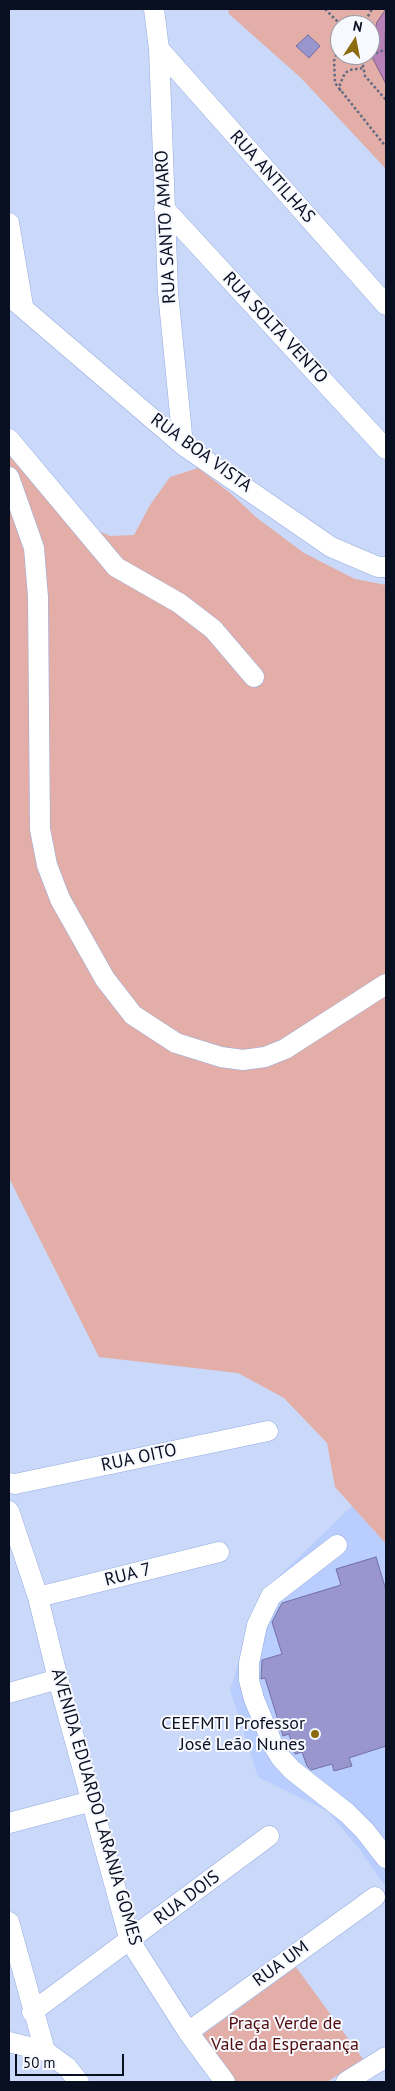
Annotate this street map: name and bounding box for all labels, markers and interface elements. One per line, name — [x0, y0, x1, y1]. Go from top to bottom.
north arrow — [330, 15, 380, 65]
text: N — [351, 17, 364, 36]
street label: RUA ANTILHAS — [225, 126, 319, 228]
street label: RUA SANTO AMARO — [151, 150, 181, 304]
street label: RUA SOLTA VENTO — [218, 268, 332, 388]
street label: RUA BOA VISTA — [146, 409, 256, 497]
street label: RUA OITO — [99, 1439, 179, 1477]
street label: RUA 7 — [102, 1559, 154, 1591]
street label: AVENIDA EDUARDO LARANJA GOMES — [46, 1666, 146, 1948]
place label: CEEFMTI Professor José Leão Nunes — [161, 1713, 305, 1756]
marker: CEEFMTI Professor José Leão Nunes — [309, 1728, 321, 1740]
street label: RUA DOIS — [150, 1866, 224, 1930]
street label: RUA UM — [249, 1937, 313, 1991]
park label: Praça Verde de Vale da Esperaança — [211, 2013, 359, 2056]
scale bar — [18, 2044, 126, 2076]
text: 50 m — [23, 2053, 56, 2072]

